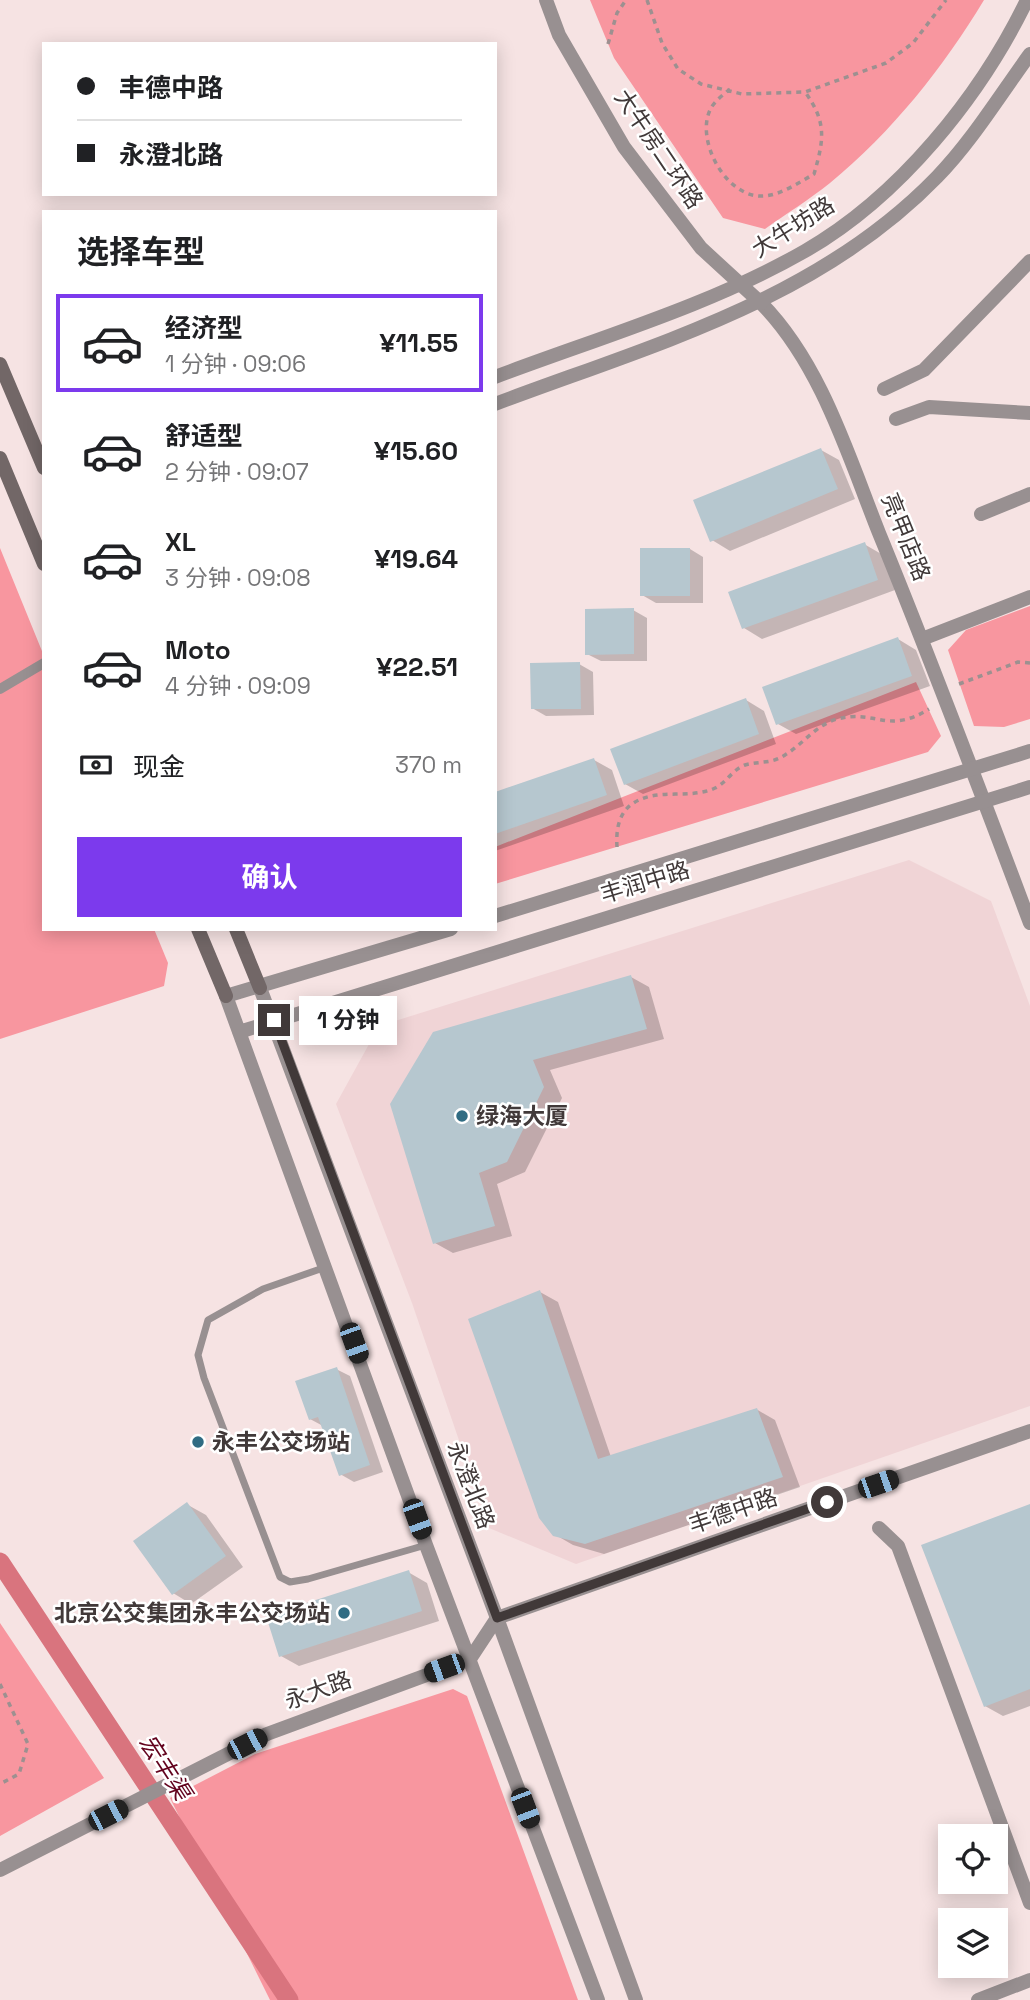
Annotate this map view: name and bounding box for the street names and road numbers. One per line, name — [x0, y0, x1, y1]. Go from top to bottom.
street label: 大牛房二环路 — [608, 83, 710, 215]
street label: 大牛坊路 — [746, 190, 840, 264]
street label: 亮甲店路 — [875, 489, 937, 585]
street label: 丰润中路 — [597, 854, 693, 910]
street label: 永澄北路 — [441, 1437, 501, 1533]
street label: 丰德中路 — [685, 1482, 781, 1540]
street label: 永大路 — [280, 1664, 356, 1716]

